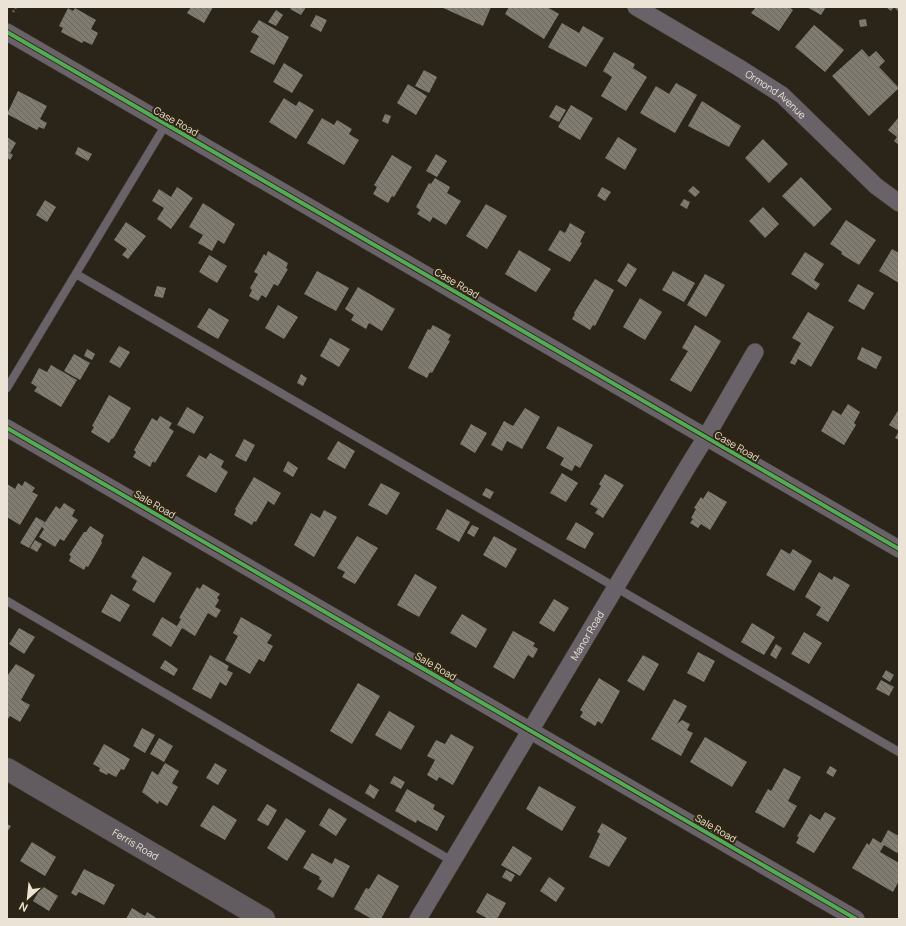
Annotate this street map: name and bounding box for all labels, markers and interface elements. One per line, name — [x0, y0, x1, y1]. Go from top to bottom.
street label: Ormond Avenue — [743, 66, 809, 122]
street label: Case Road — [151, 103, 201, 139]
street label: Case Road — [432, 265, 482, 301]
street label: Case Road — [712, 428, 762, 464]
street label: Sale Road — [132, 487, 178, 521]
street label: Manor Road — [567, 608, 607, 663]
street label: Sale Road — [413, 649, 459, 683]
street label: Sale Road — [693, 811, 739, 845]
street label: Ferris Road — [110, 825, 161, 863]
north arrow — [8, 878, 48, 918]
text: N — [16, 899, 30, 916]

